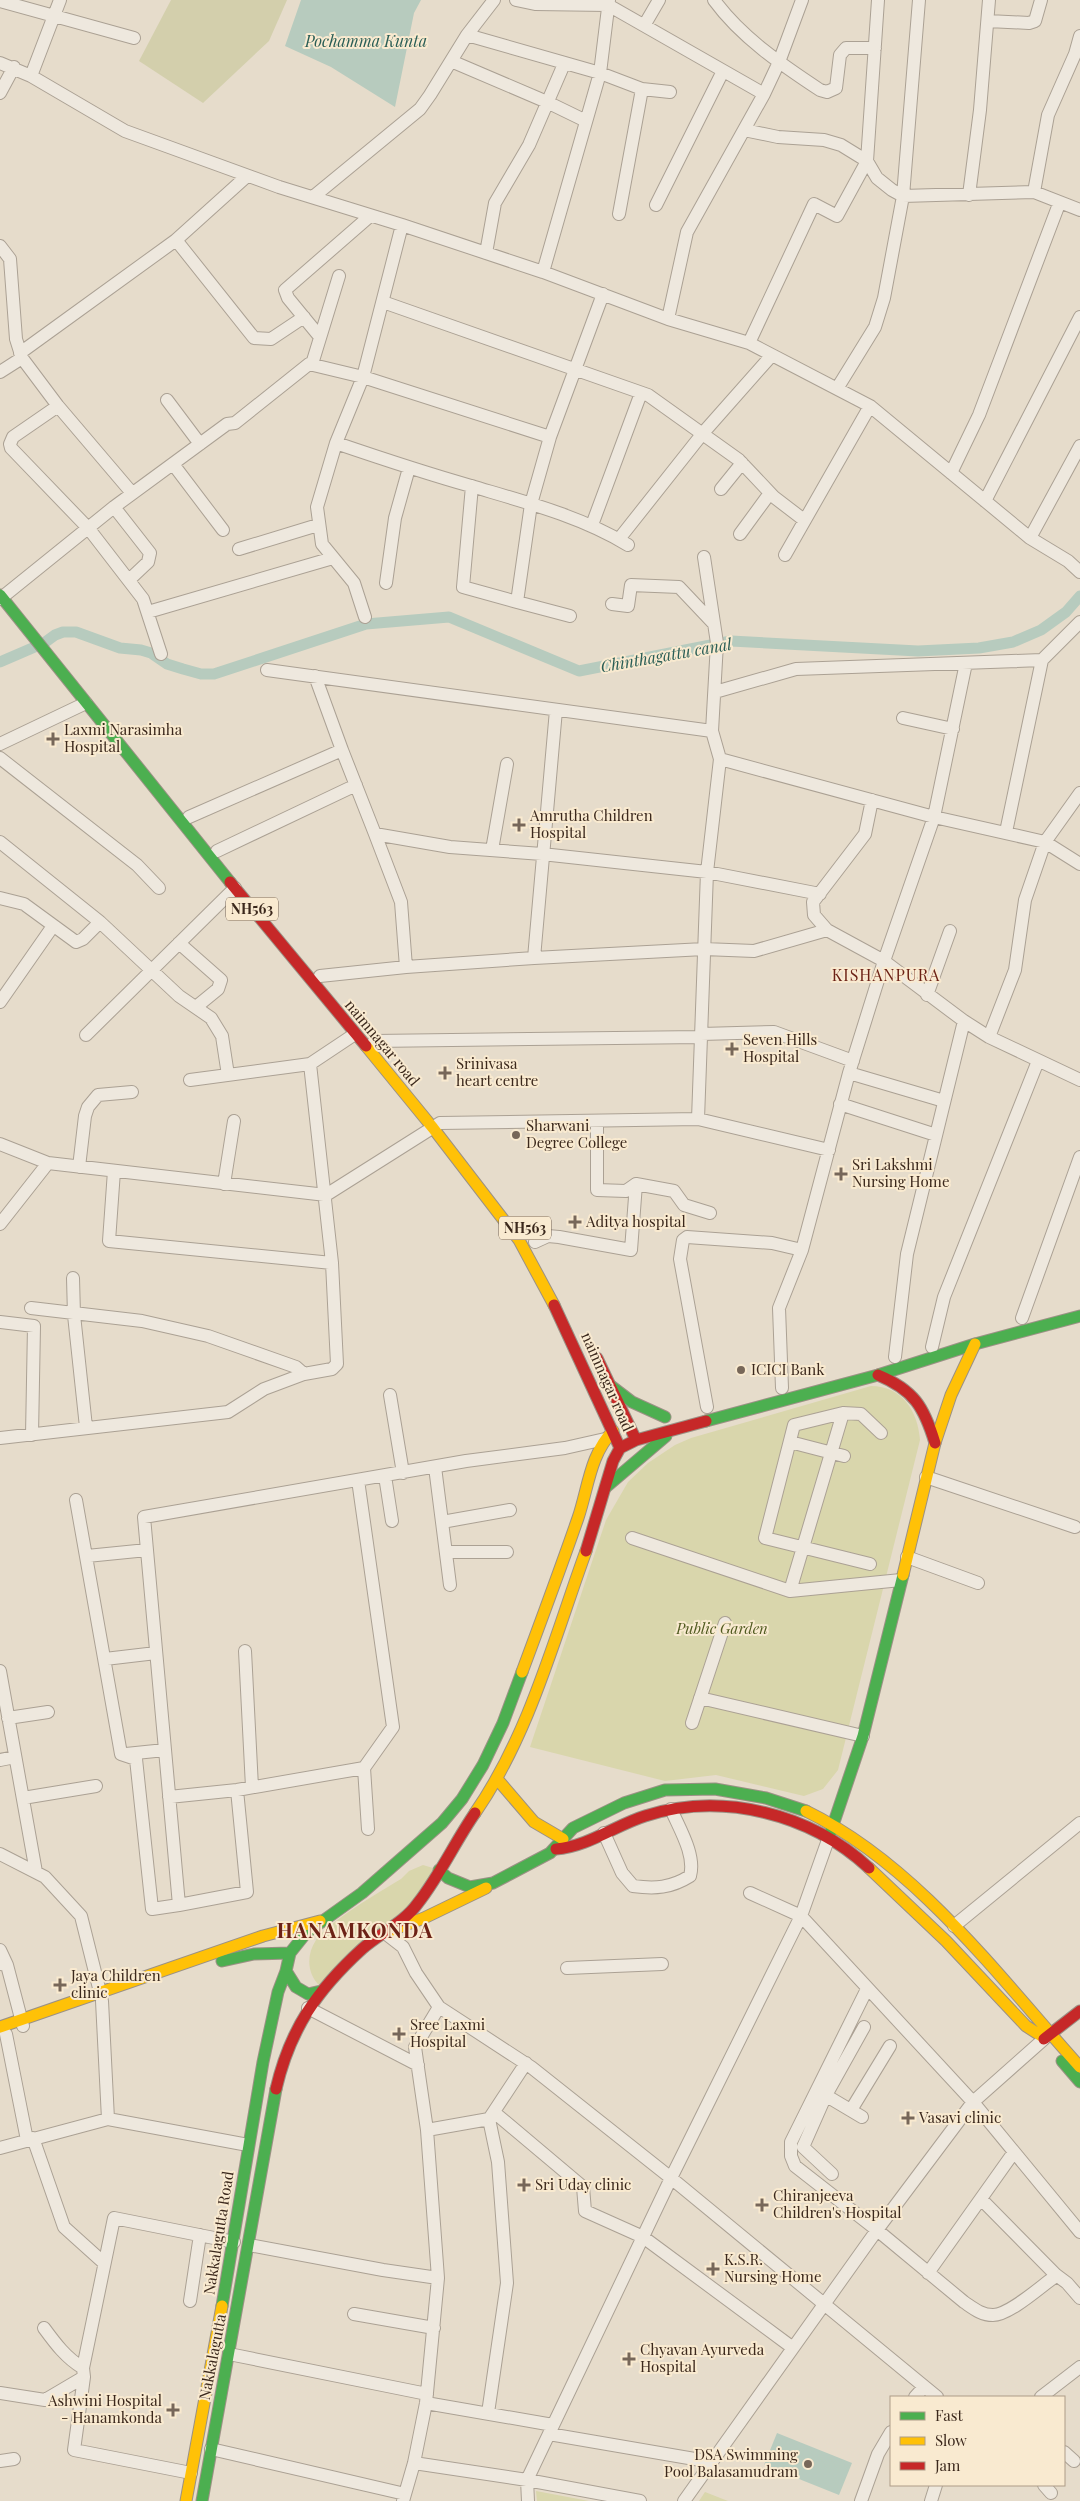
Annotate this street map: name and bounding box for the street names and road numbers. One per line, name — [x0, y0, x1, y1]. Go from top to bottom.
road number: NH563 — [226, 898, 278, 921]
street label: naimnagar road — [341, 995, 425, 1090]
road number: NH563 — [499, 1216, 551, 1240]
street label: naimnagar road — [577, 1329, 639, 1435]
street label: Nakkalagutta Road — [198, 2169, 238, 2296]
street label: Nakkalagutta — [194, 2312, 230, 2401]

